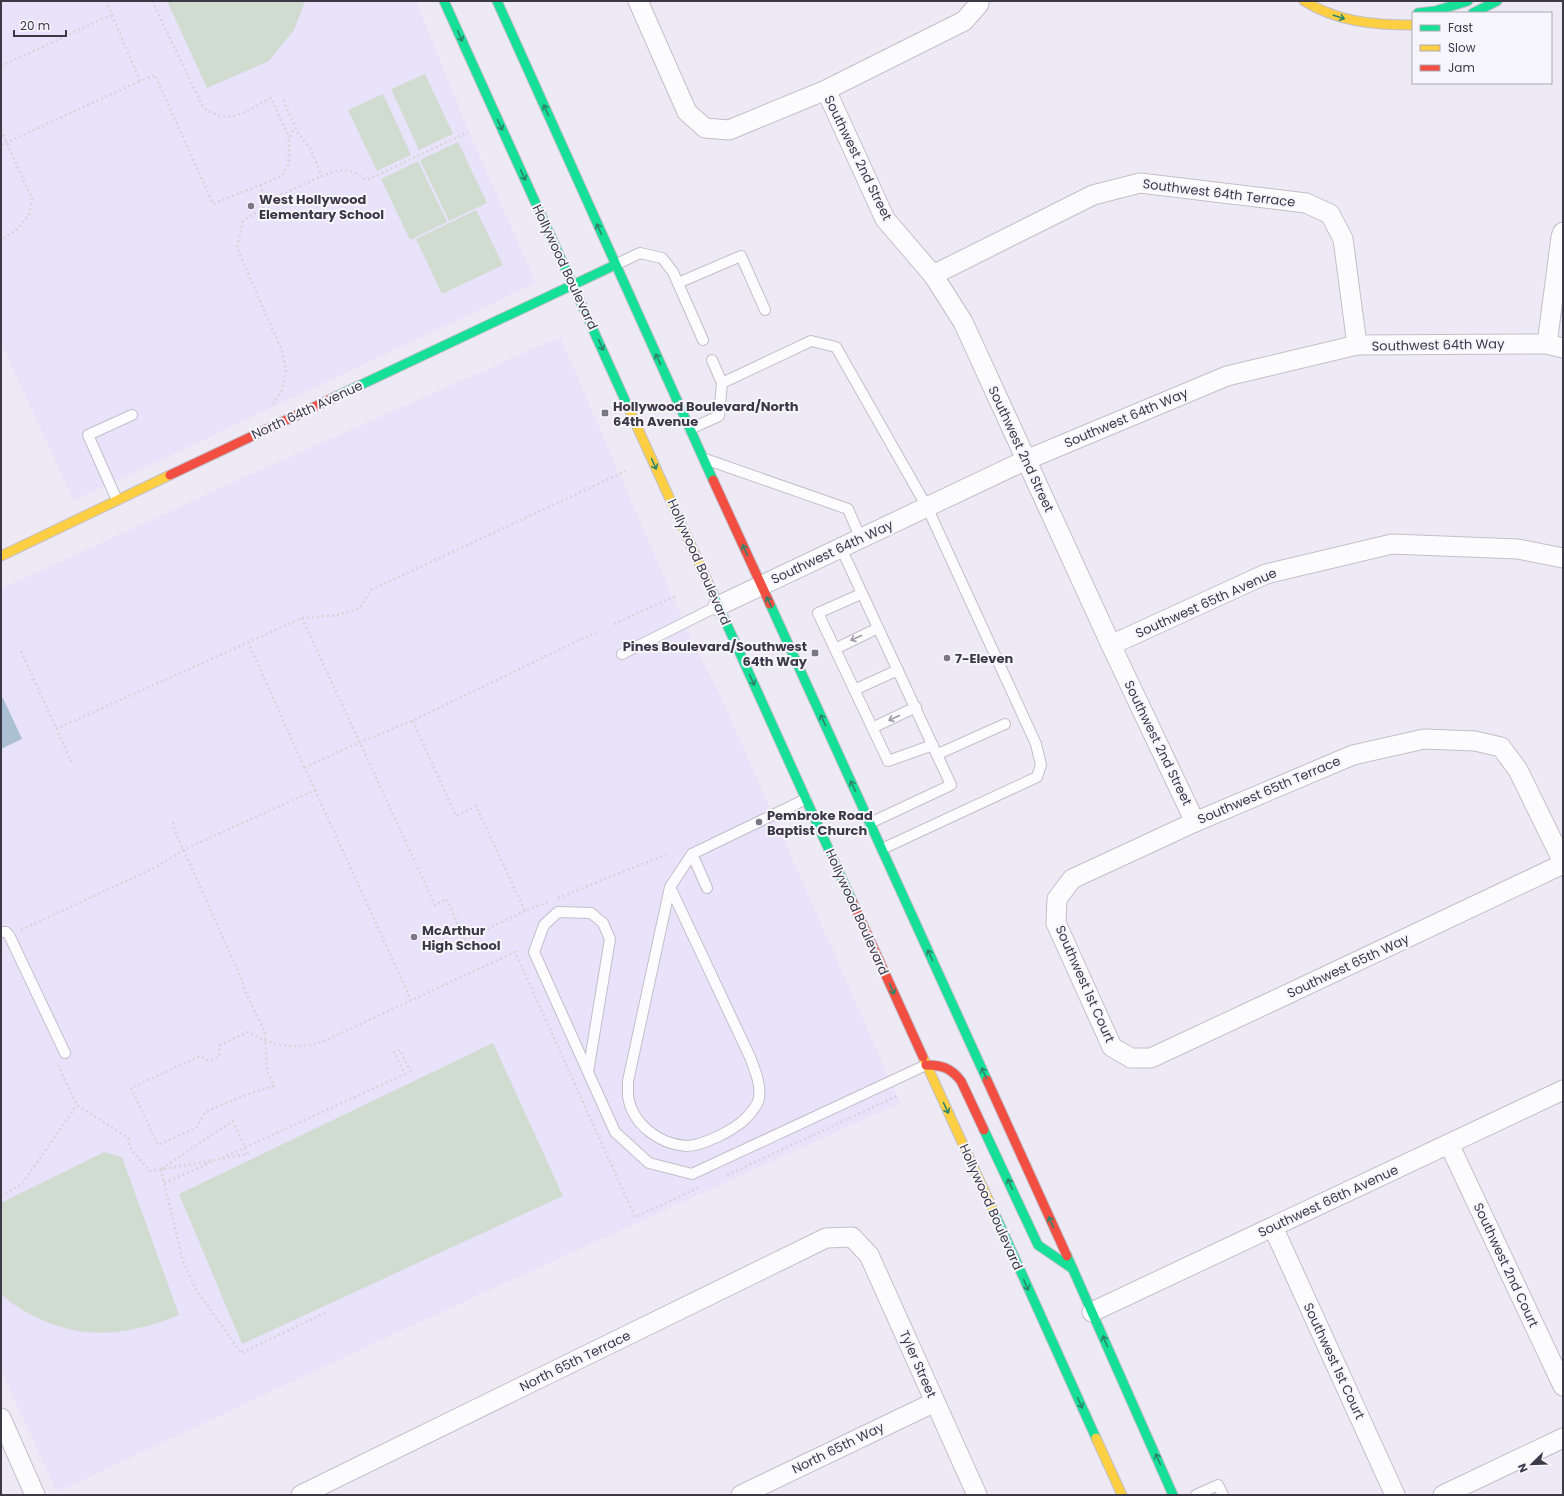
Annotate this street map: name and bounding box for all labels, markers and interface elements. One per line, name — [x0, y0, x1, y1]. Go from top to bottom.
scale bar — [14, 12, 66, 38]
legend — [1412, 12, 1552, 84]
one-way arrow — [1333, 13, 1345, 21]
text: 20 m — [20, 17, 50, 34]
text: Fast — [1448, 19, 1473, 36]
one-way arrow — [457, 30, 464, 42]
text: Slow — [1448, 39, 1476, 56]
text: Jam — [1448, 59, 1475, 76]
street label: Southwest 2nd Street — [819, 92, 897, 224]
one-way arrow — [542, 105, 549, 117]
one-way arrow — [497, 118, 504, 130]
one-way arrow — [520, 168, 527, 180]
street label: Southwest 64th Terrace — [1142, 174, 1296, 212]
place label: West Hollywood Elementary School — [259, 190, 384, 224]
marker: West Hollywood Elementary School — [246, 201, 256, 211]
street label: Hollywood Boulevard — [528, 201, 602, 333]
one-way arrow — [595, 223, 602, 235]
street label: Southwest 64th Way — [1371, 334, 1505, 356]
one-way arrow — [598, 339, 605, 351]
one-way arrow — [654, 353, 661, 365]
street label: North 64th Avenue — [248, 376, 366, 444]
street label: Southwest 2nd Street — [983, 383, 1059, 515]
street label: Southwest 64th Way — [1061, 383, 1191, 453]
place label: Hollywood Boulevard/North 64th Avenue — [613, 397, 799, 431]
marker: Hollywood Boulevard/North 64th Avenue — [600, 408, 610, 418]
one-way arrow — [651, 457, 658, 469]
street label: Hollywood Boulevard — [663, 496, 735, 628]
street label: Southwest 64th Way — [768, 515, 897, 589]
one-way arrow — [741, 545, 748, 557]
street label: Southwest 65th Avenue — [1132, 563, 1280, 643]
one-way arrow — [765, 596, 772, 608]
one-way arrow — [851, 635, 863, 642]
place label: Pines Boulevard/Southwest 64th Way — [623, 637, 808, 671]
marker: Pines Boulevard/Southwest 64th Way — [810, 648, 820, 658]
place label: 7-Eleven — [955, 649, 1014, 668]
marker: 7-Eleven — [942, 653, 952, 663]
one-way arrow — [749, 673, 756, 685]
street label: Southwest 2nd Street — [1119, 677, 1197, 809]
one-way arrow — [819, 715, 826, 727]
one-way arrow — [888, 715, 900, 722]
street label: Southwest 65th Terrace — [1195, 751, 1343, 829]
one-way arrow — [849, 780, 856, 792]
place label: Pembroke Road Baptist Church — [767, 806, 873, 840]
marker: Pembroke Road Baptist Church — [754, 817, 764, 827]
street label: Hollywood Boulevard — [821, 846, 893, 978]
place label: McArthur High School — [422, 921, 501, 955]
street label: Southwest 1st Court — [1051, 922, 1119, 1046]
street label: Southwest 65th Way — [1284, 929, 1413, 1003]
marker: McArthur High School — [409, 932, 419, 942]
one-way arrow — [926, 949, 933, 961]
one-way arrow — [889, 983, 896, 995]
one-way arrow — [980, 1068, 987, 1080]
one-way arrow — [943, 1101, 950, 1113]
street label: Hollywood Boulevard — [955, 1141, 1027, 1273]
street label: Southwest 66th Avenue — [1255, 1160, 1401, 1242]
one-way arrow — [1006, 1179, 1013, 1191]
street label: Southwest 2nd Court — [1469, 1200, 1543, 1331]
one-way arrow — [1047, 1216, 1055, 1228]
one-way arrow — [1023, 1278, 1030, 1290]
street label: Southwest 1st Court — [1299, 1300, 1369, 1423]
street label: North 65th Terrace — [516, 1326, 634, 1396]
street label: Tyler Street — [895, 1327, 941, 1401]
one-way arrow — [1101, 1335, 1108, 1347]
one-way arrow — [1077, 1396, 1084, 1408]
street label: North 65th Way — [789, 1417, 888, 1479]
north arrow — [1512, 1444, 1552, 1484]
one-way arrow — [1153, 1454, 1161, 1466]
text: N — [1514, 1461, 1532, 1475]

